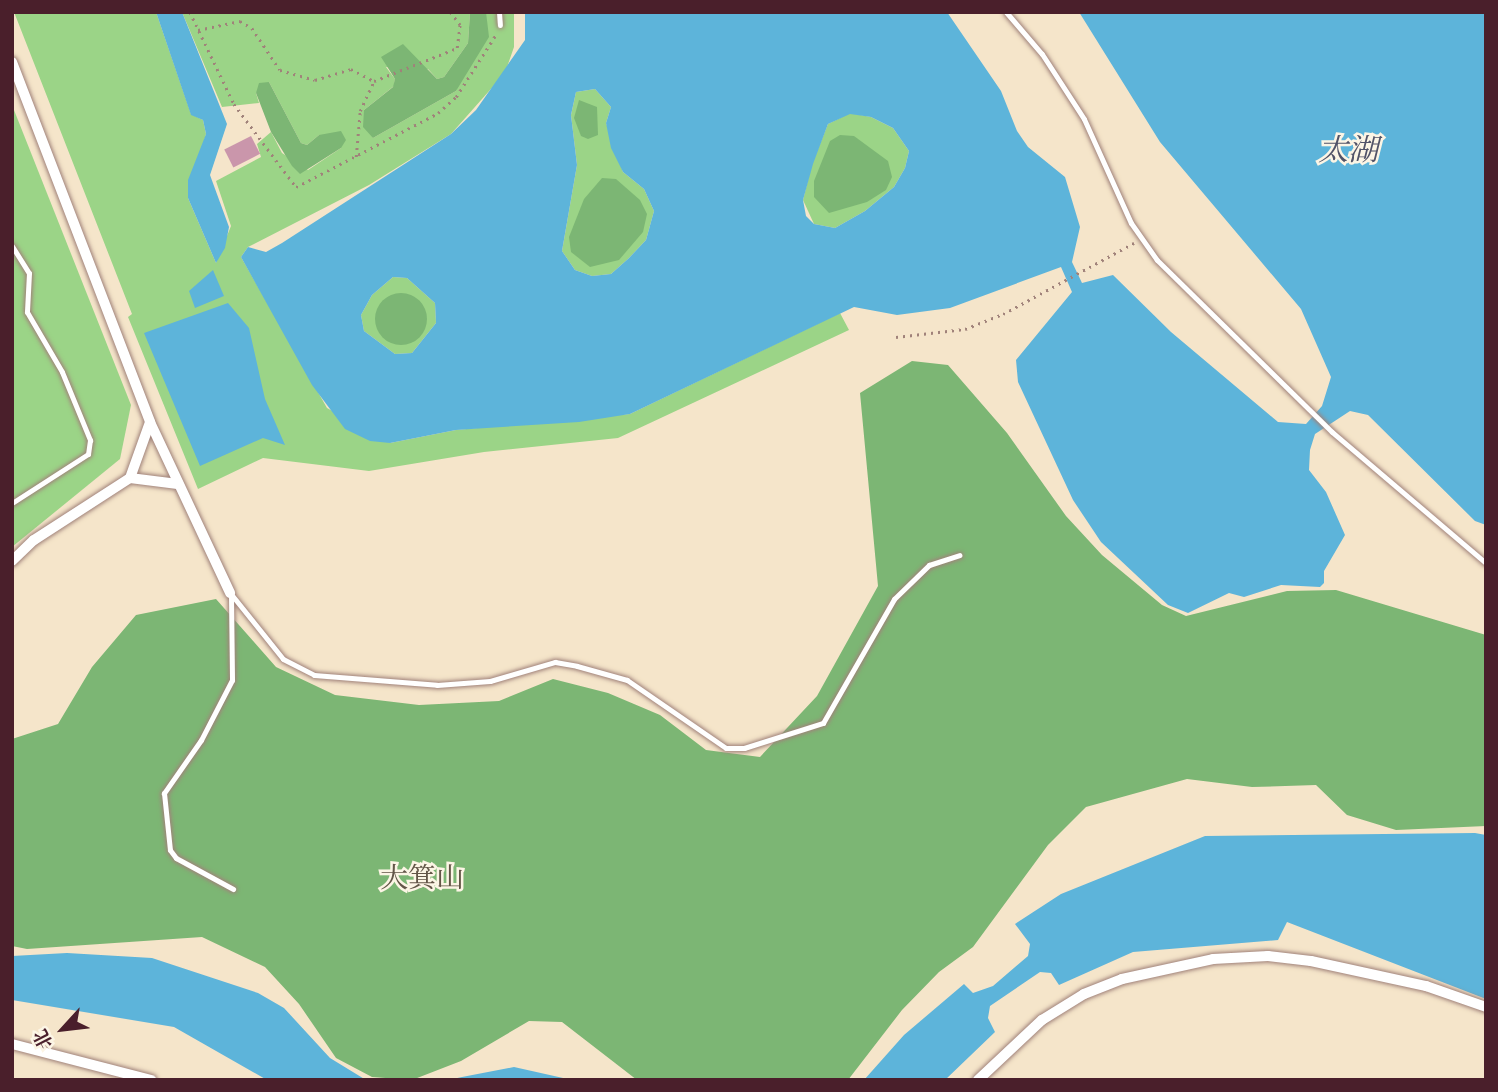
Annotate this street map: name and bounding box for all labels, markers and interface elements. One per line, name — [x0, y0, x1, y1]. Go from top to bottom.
water label: 太湖 — [1318, 134, 1378, 170]
park label: 大箕山 — [380, 863, 464, 897]
north arrow — [28, 994, 98, 1064]
text: 北 — [29, 1025, 59, 1052]

